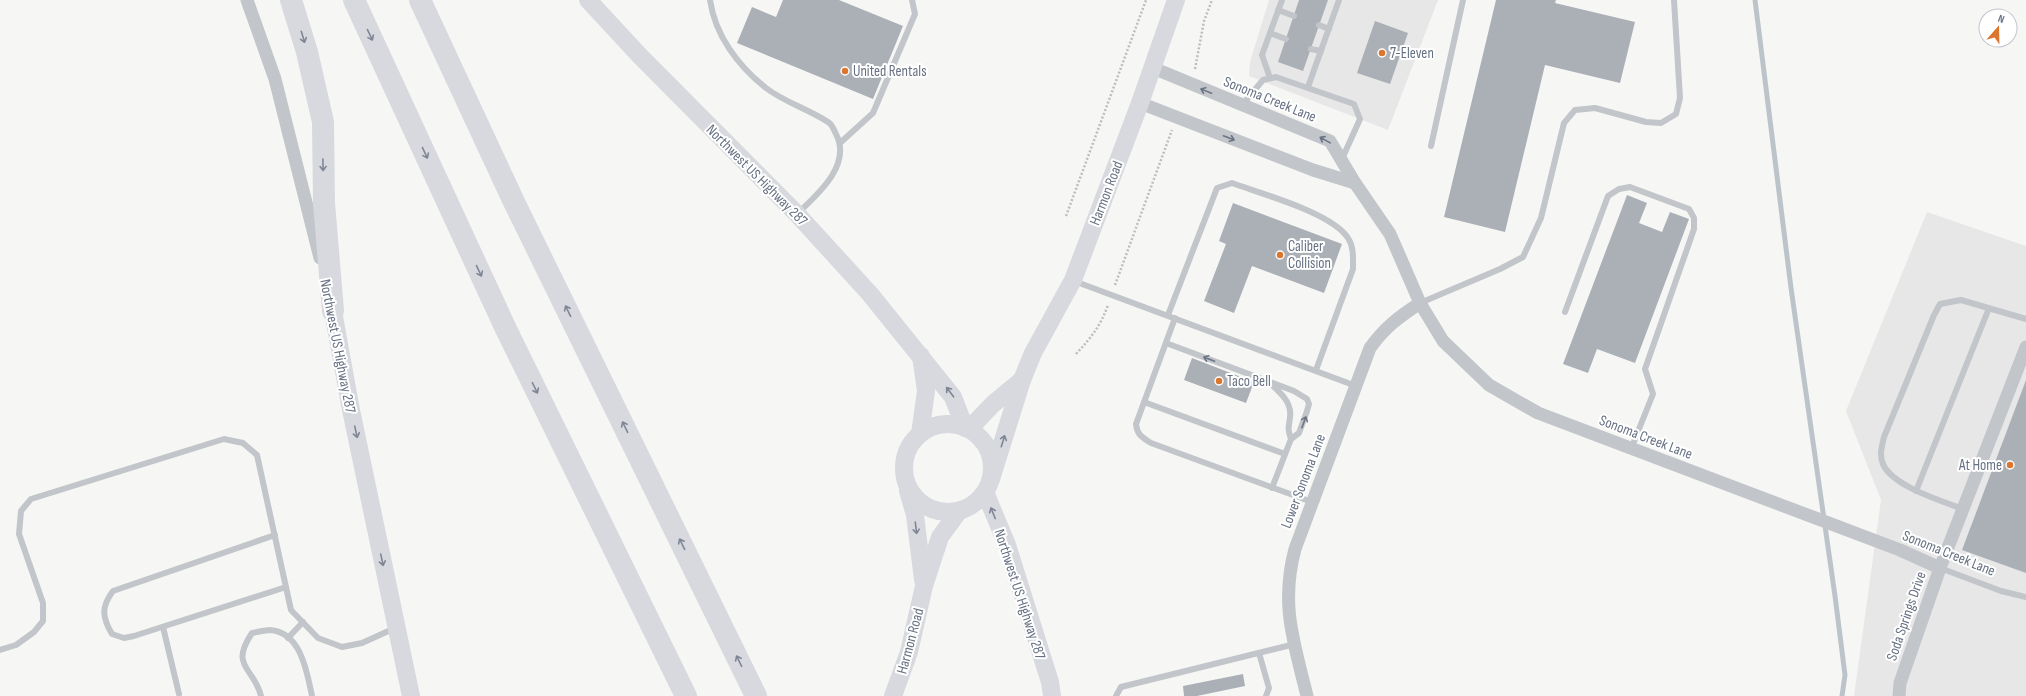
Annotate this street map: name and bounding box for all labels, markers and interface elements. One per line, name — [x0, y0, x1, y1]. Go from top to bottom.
north arrow — [1978, 8, 2018, 48]
text: N — [1996, 12, 2006, 26]
one-way arrow — [367, 29, 374, 41]
one-way arrow — [300, 31, 307, 44]
place label: 7-Eleven — [1390, 44, 1434, 63]
marker: 7-Eleven — [1377, 48, 1387, 58]
place label: United Rentals — [853, 62, 927, 81]
marker: United Rentals — [840, 66, 850, 76]
street label: Sonoma Creek Lane — [1221, 72, 1319, 127]
one-way arrow — [1200, 86, 1212, 94]
street label: Northwest US Highway 287 — [702, 121, 811, 230]
one-way arrow — [1222, 134, 1234, 142]
one-way arrow — [1319, 136, 1331, 144]
one-way arrow — [422, 147, 429, 159]
one-way arrow — [319, 158, 327, 171]
street label: Harmon Road — [1086, 158, 1127, 228]
place label: Caliber Collision — [1288, 237, 1331, 273]
marker: Caliber Collision — [1275, 250, 1285, 260]
one-way arrow — [476, 265, 483, 277]
street label: Northwest US Highway 287 — [315, 278, 360, 415]
one-way arrow — [563, 305, 571, 317]
one-way arrow — [1202, 355, 1215, 362]
place label: Taco Bell — [1227, 372, 1271, 391]
marker: Taco Bell — [1214, 376, 1224, 386]
one-way arrow — [532, 382, 540, 394]
one-way arrow — [945, 387, 954, 398]
street label: Sonoma Creek Lane — [1597, 411, 1695, 464]
one-way arrow — [1300, 416, 1308, 428]
one-way arrow — [621, 422, 628, 434]
one-way arrow — [352, 426, 360, 439]
street label: Lower Sonoma Lane — [1277, 431, 1330, 531]
one-way arrow — [1000, 435, 1007, 448]
place label: At Home — [1958, 456, 2002, 475]
marker: At Home — [2005, 460, 2015, 470]
one-way arrow — [988, 507, 996, 519]
one-way arrow — [912, 521, 920, 534]
street label: Sonoma Creek Lane — [1900, 526, 1998, 581]
street label: Northwest US Highway 287 — [989, 527, 1050, 662]
one-way arrow — [678, 538, 685, 550]
one-way arrow — [379, 553, 387, 566]
street label: Soda Springs Drive — [1882, 569, 1931, 663]
street label: Harmon Road — [893, 606, 928, 676]
one-way arrow — [735, 655, 742, 667]

